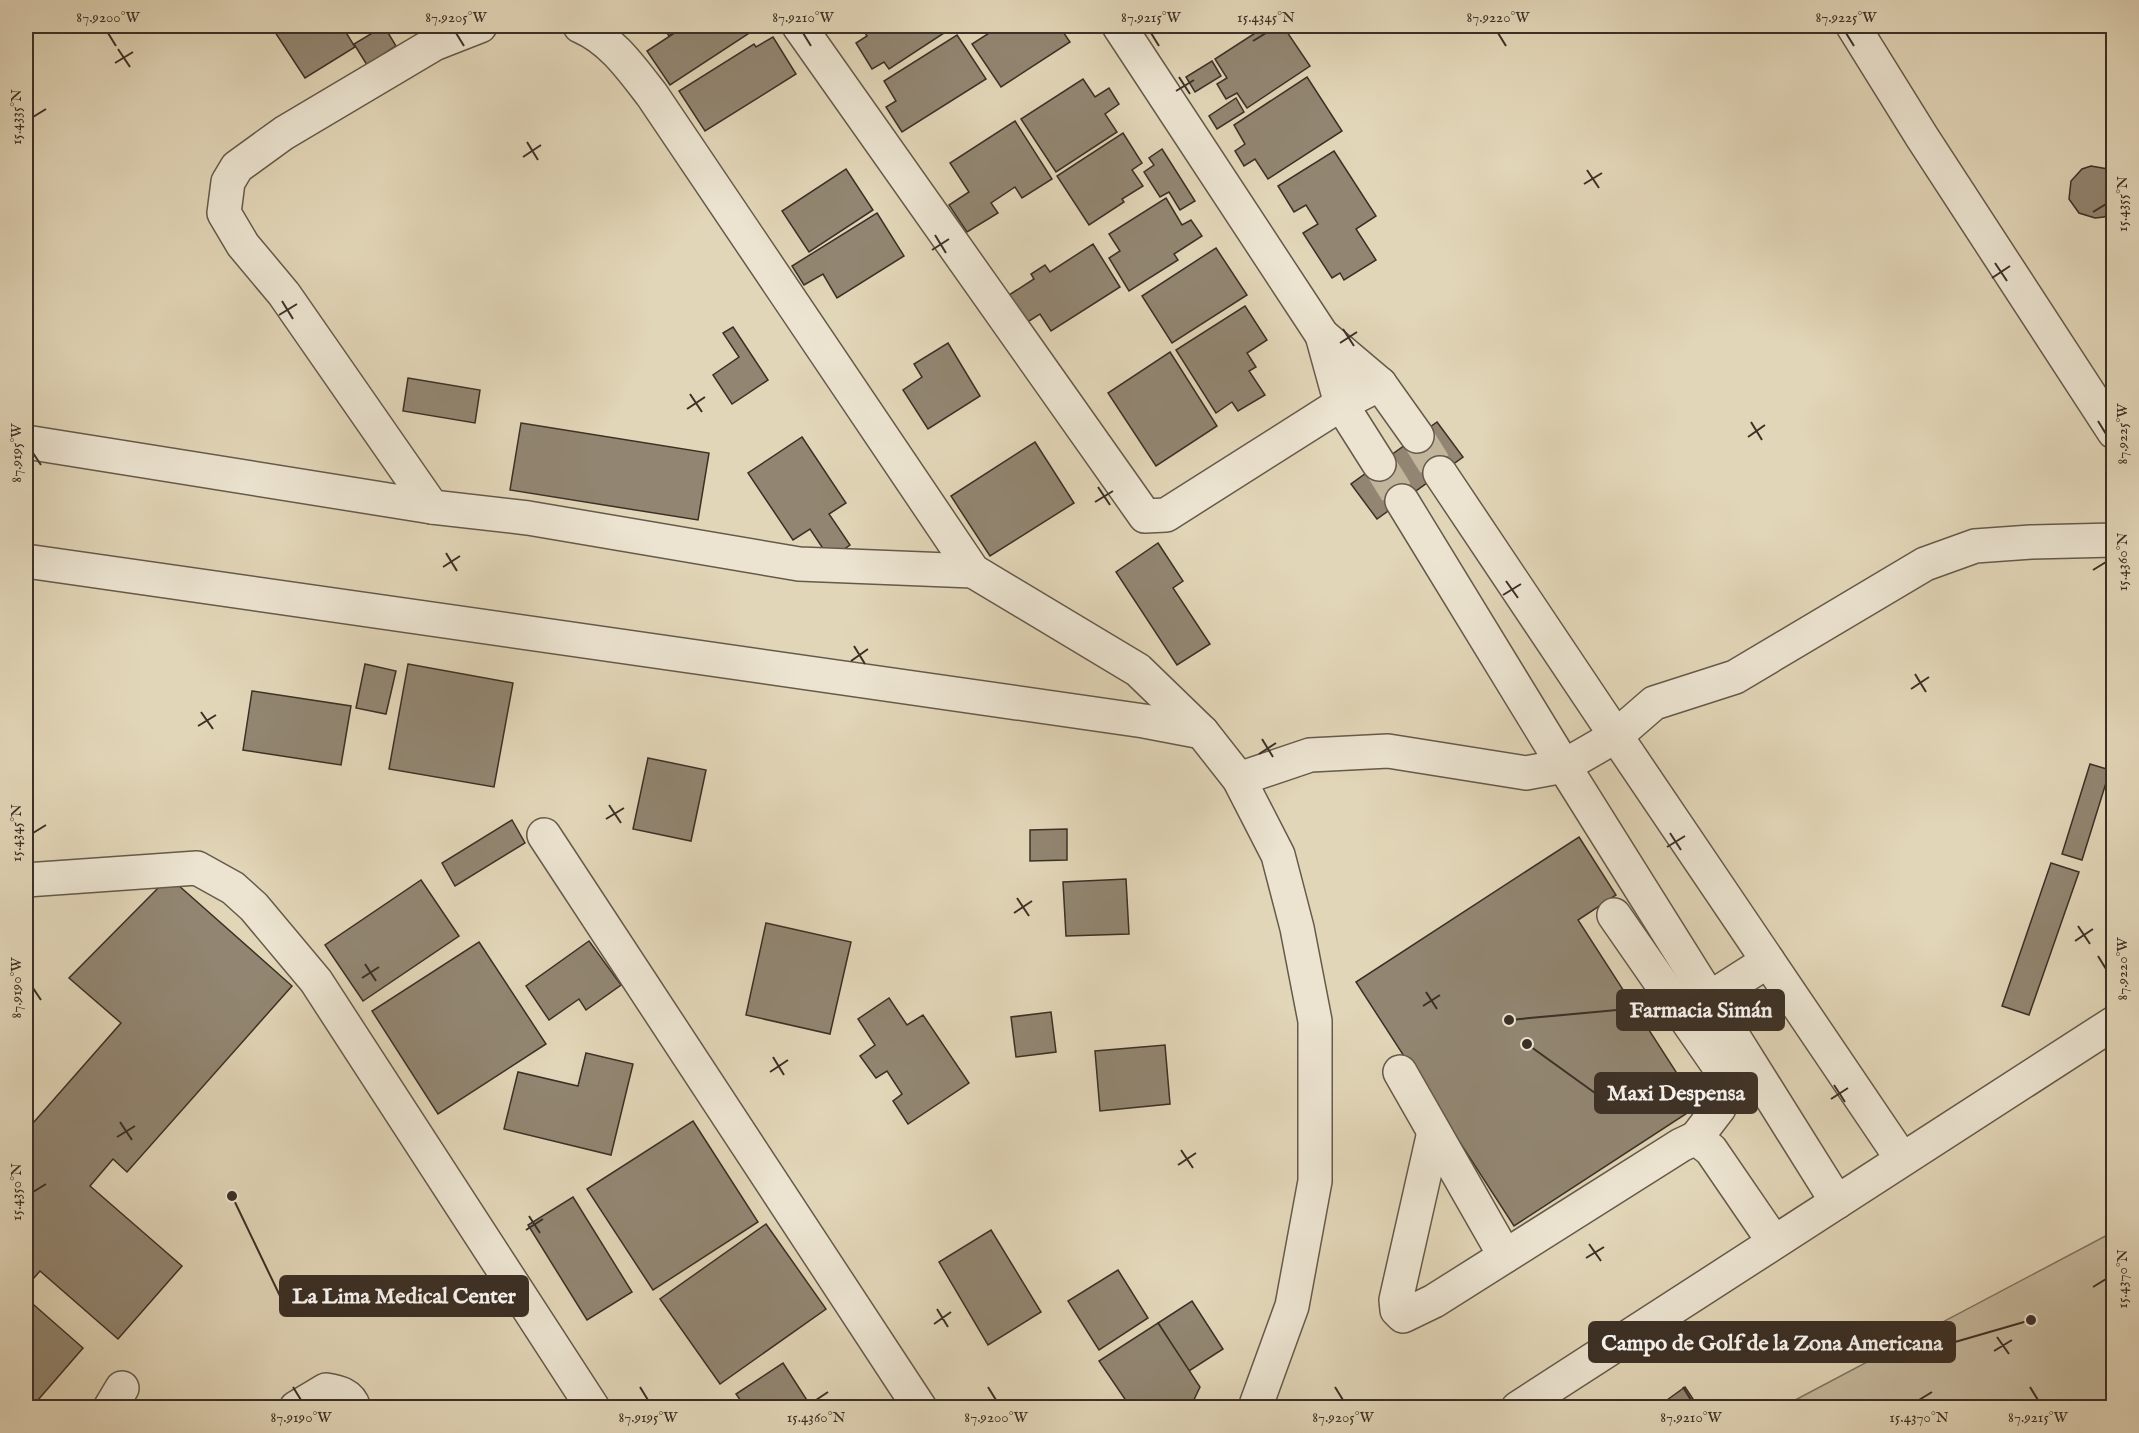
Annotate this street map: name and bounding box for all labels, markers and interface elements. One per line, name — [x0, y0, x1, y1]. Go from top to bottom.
text: 87.9200°W — [76, 8, 140, 27]
text: 87.9205°W — [425, 8, 487, 27]
text: 87.9210°W — [772, 8, 835, 27]
text: 87.9215°W — [1121, 8, 1182, 27]
text: 15.4345°N — [1237, 8, 1295, 27]
text: 87.9220°W — [1466, 8, 1530, 27]
text: 87.9225°W — [1815, 8, 1877, 27]
text: 15.4335°N — [7, 89, 26, 145]
text: 15.4355°N — [2113, 176, 2132, 232]
text: 87.9225°W — [2113, 403, 2132, 465]
text: 87.9195°W — [7, 423, 26, 483]
text: 15.4360°N — [2113, 533, 2132, 591]
text: 15.4345°N — [7, 804, 26, 862]
text: 87.9220°W — [2113, 937, 2132, 1001]
text: 87.9190°W — [7, 957, 26, 1019]
callout: Farmacia Simán — [1617, 990, 1784, 1030]
text: Farmacia Simán — [1630, 997, 1773, 1025]
callout: Maxi Despensa — [1595, 1073, 1757, 1113]
text: Maxi Despensa — [1607, 1080, 1746, 1108]
text: 15.4350°N — [7, 1163, 26, 1221]
text: 15.4370°N — [2113, 1249, 2132, 1309]
callout: La Lima Medical Center — [280, 1276, 528, 1316]
text: La Lima Medical Center — [292, 1283, 517, 1311]
callout: Campo de Golf de la Zona Americana — [1589, 1322, 1955, 1362]
text: Campo de Golf de la Zona Americana — [1601, 1330, 1943, 1358]
text: 87.9190°W — [270, 1408, 332, 1427]
text: 87.9195°W — [618, 1408, 678, 1427]
text: 15.4360°N — [787, 1408, 845, 1427]
text: 87.9200°W — [964, 1408, 1028, 1427]
text: 87.9205°W — [1312, 1408, 1374, 1427]
text: 87.9210°W — [1660, 1408, 1723, 1427]
text: 15.4370°N — [1889, 1408, 1949, 1427]
text: 87.9215°W — [2008, 1408, 2069, 1427]

